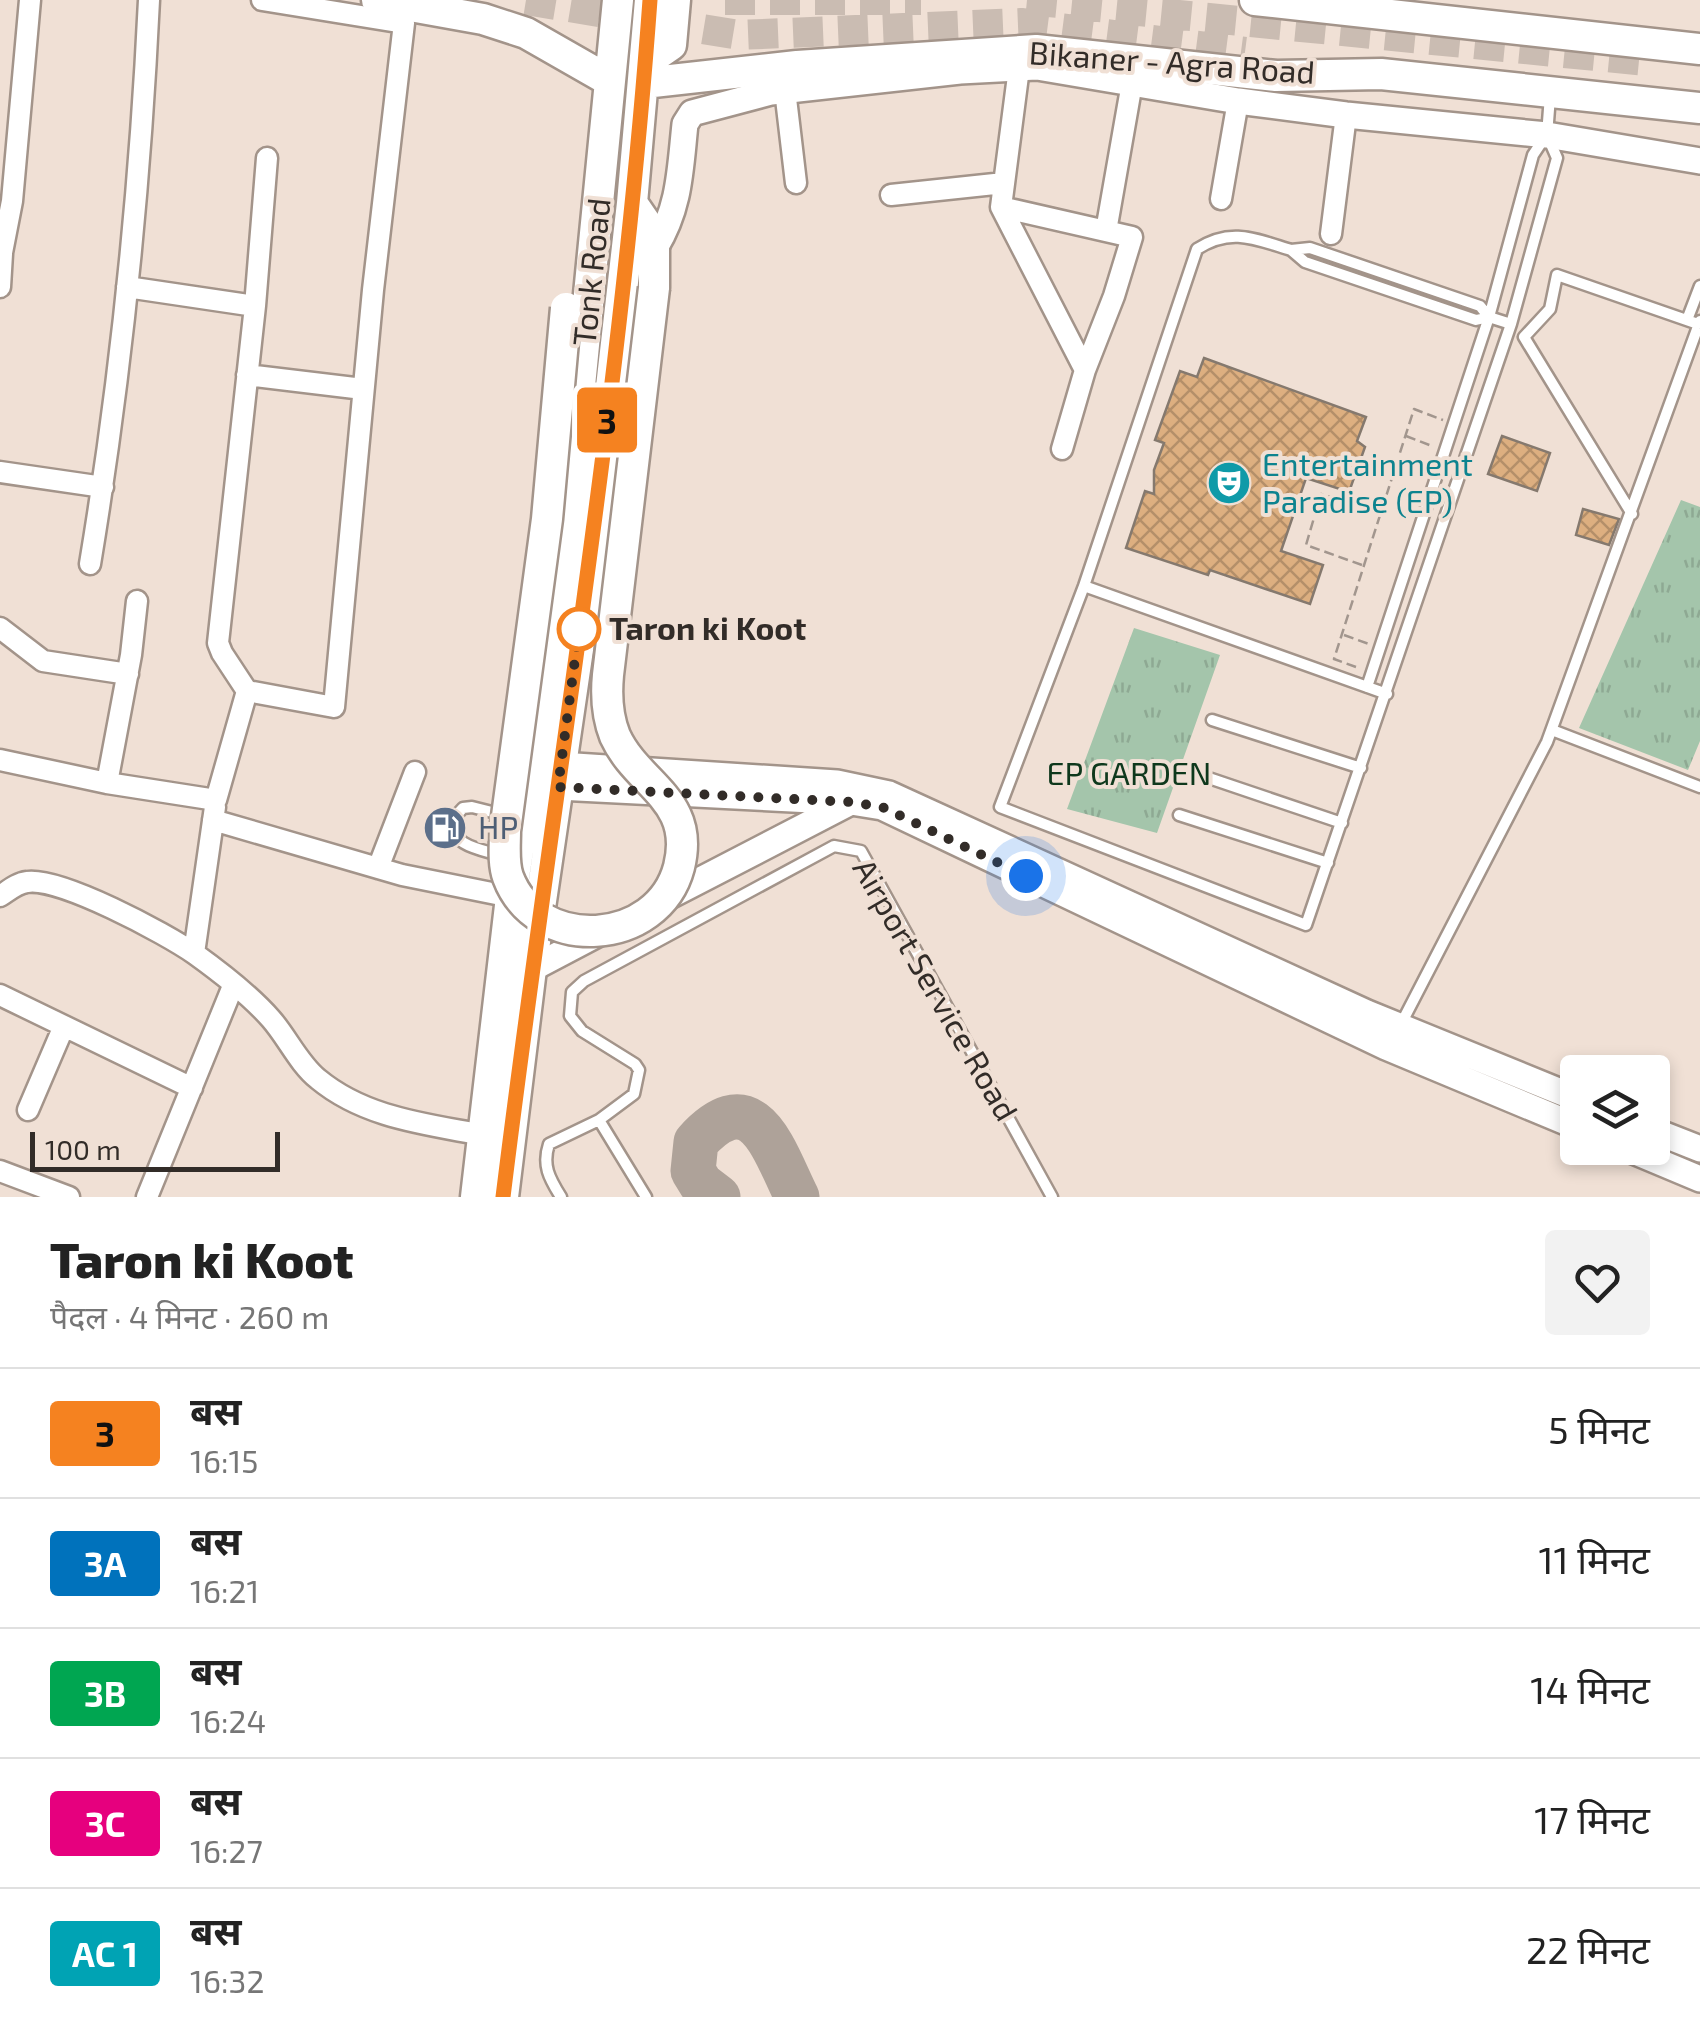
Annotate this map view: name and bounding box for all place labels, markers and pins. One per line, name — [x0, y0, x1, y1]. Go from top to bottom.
place label: Entertainment Paradise (EP) — [1262, 444, 1473, 519]
theatre icon: Entertainment Paradise (EP) — [1206, 460, 1252, 506]
marker: Taron ki Koot — [558, 608, 600, 650]
place label: Taron ki Koot — [609, 608, 806, 646]
fuel station icon: HP — [422, 805, 468, 851]
place label: HP — [478, 807, 518, 845]

